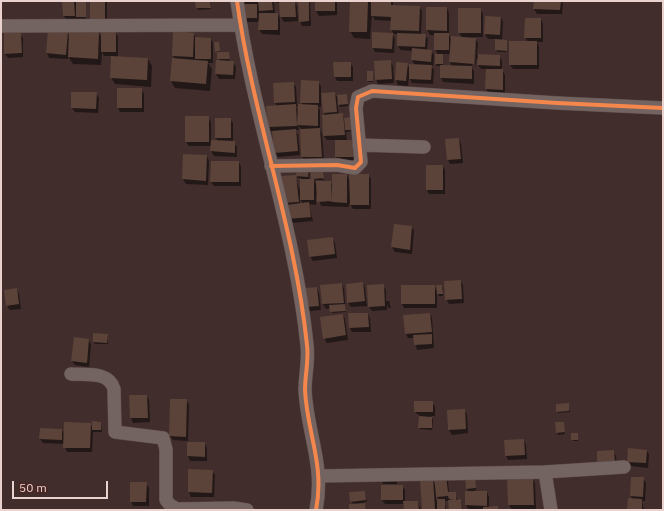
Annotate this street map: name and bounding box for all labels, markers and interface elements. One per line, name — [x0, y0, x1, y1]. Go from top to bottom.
scale bar — [14, 473, 110, 499]
text: 50 m — [19, 480, 47, 495]

